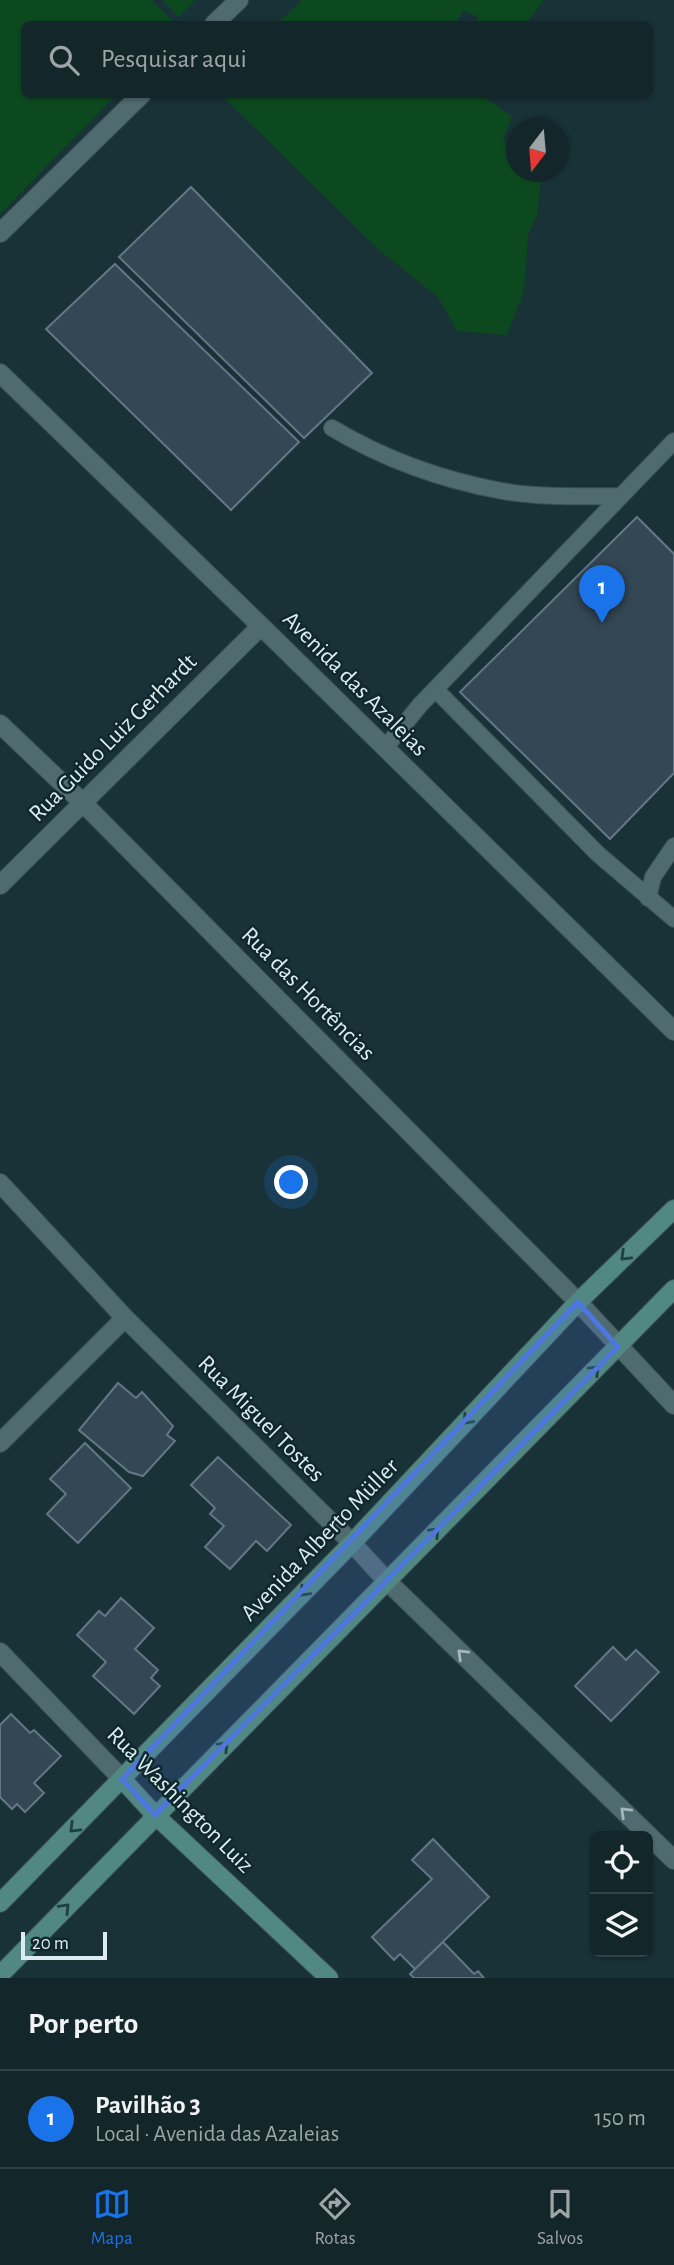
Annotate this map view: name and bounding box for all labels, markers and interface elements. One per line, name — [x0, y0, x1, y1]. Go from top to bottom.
search box — [21, 21, 653, 98]
icon: search — [45, 41, 83, 79]
text: Pesquisar aqui — [101, 46, 247, 72]
north arrow — [506, 119, 569, 182]
pin: 1 — [579, 565, 625, 623]
street label: Avenida das Azaleias — [278, 607, 432, 761]
street label: Rua Guido Luiz Gerhardt — [25, 649, 202, 826]
street label: Rua das Hortências — [237, 923, 379, 1065]
your location — [274, 1165, 308, 1199]
one-way arrow — [620, 1248, 633, 1261]
street label: Rua Miguel Tostes — [193, 1351, 329, 1487]
one-way arrow — [586, 1366, 599, 1379]
one-way arrow — [463, 1412, 476, 1425]
street label: Avenida Alberto Müller — [237, 1454, 404, 1626]
one-way arrow — [426, 1527, 439, 1540]
one-way arrow — [300, 1584, 313, 1597]
one-way arrow — [457, 1649, 470, 1662]
street label: Rua Washington Luiz — [102, 1722, 258, 1878]
one-way arrow — [215, 1741, 228, 1754]
one-way arrow — [620, 1808, 633, 1821]
one-way arrow — [70, 1820, 83, 1833]
map controls — [590, 1831, 653, 1957]
button: locate — [590, 1831, 653, 1894]
button: layers — [590, 1894, 653, 1957]
one-way arrow — [56, 1903, 69, 1916]
scale bar — [21, 1929, 107, 1961]
text: 20 m — [32, 1934, 69, 1953]
text: Por perto — [28, 2009, 138, 2039]
text: Pavilhão 3 — [95, 2092, 201, 2118]
text: 1 — [47, 2107, 55, 2130]
text: 150 m — [594, 2107, 646, 2130]
text: Local · Avenida das Azaleias — [95, 2123, 339, 2146]
tab: Mapa — [91, 2185, 133, 2250]
tab: Rotas — [314, 2185, 355, 2250]
tab: Salvos — [537, 2185, 583, 2250]

